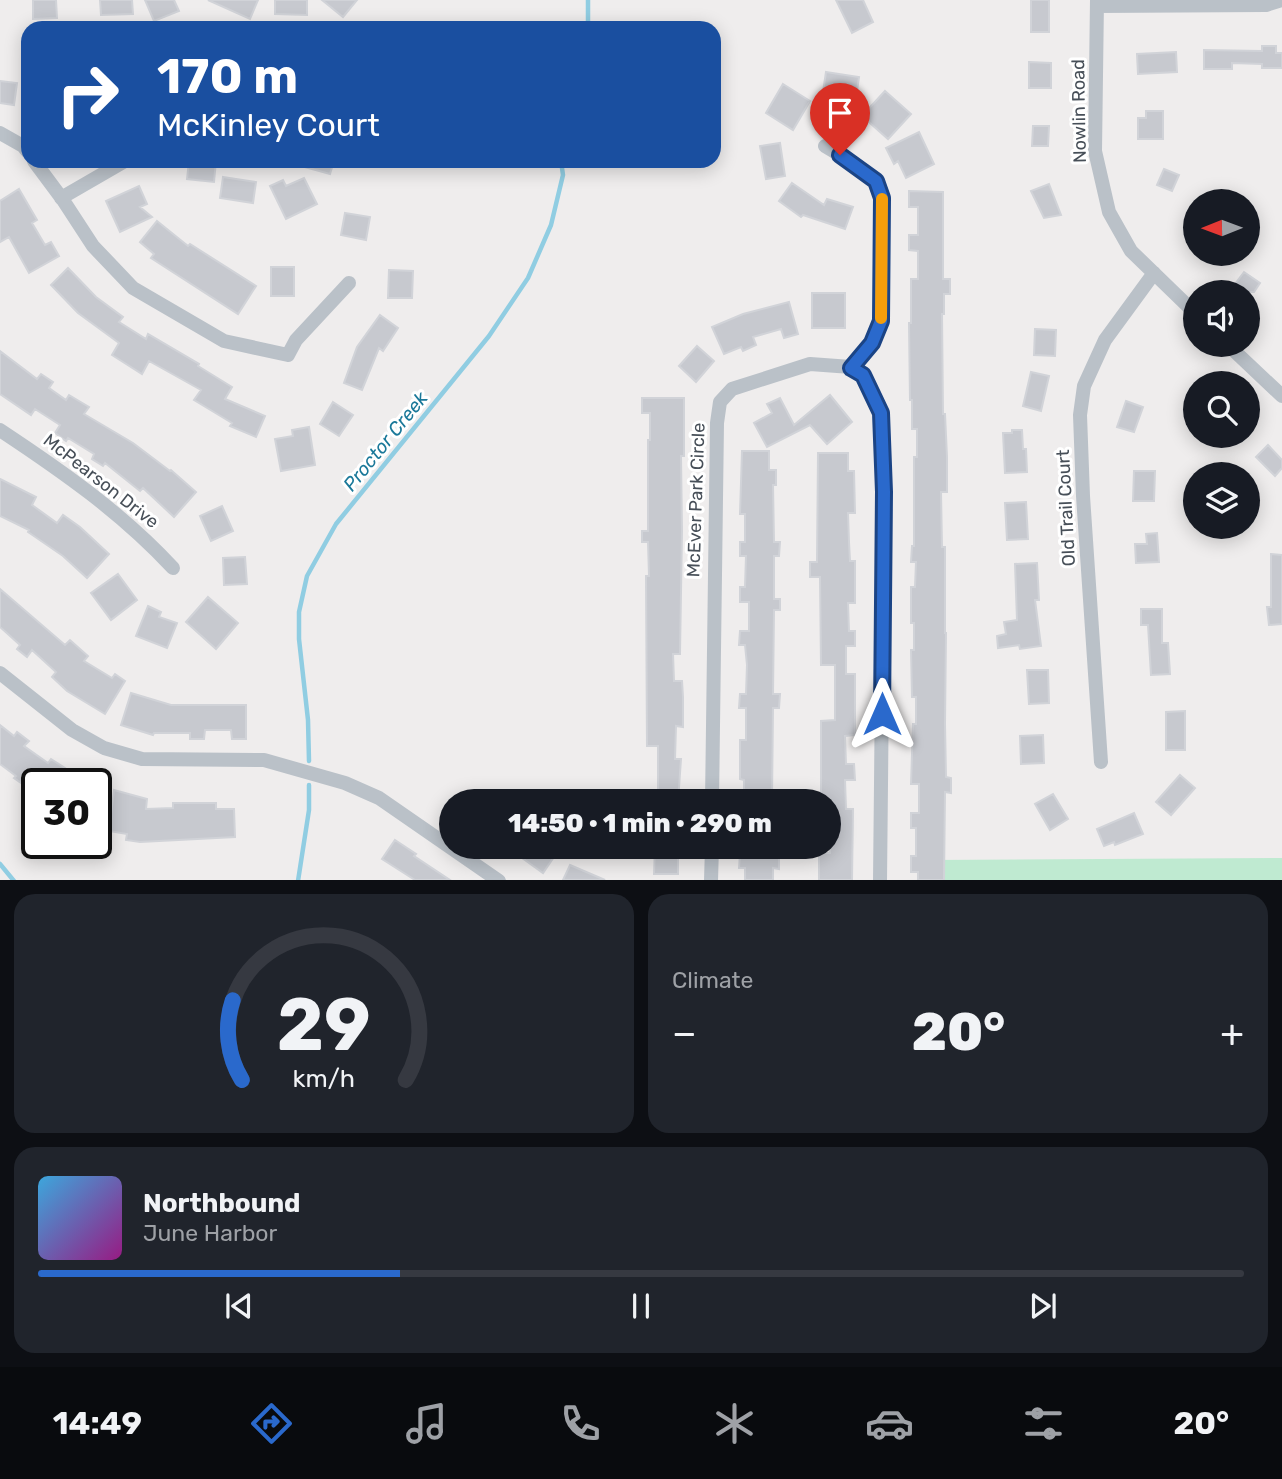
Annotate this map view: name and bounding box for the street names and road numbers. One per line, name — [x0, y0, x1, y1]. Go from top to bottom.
street label: Nowlin Road — [1067, 59, 1091, 163]
street label: McEver Park Circle — [682, 422, 710, 578]
street label: McPearson Drive — [39, 429, 163, 533]
street label: Old Trail Court — [1052, 449, 1080, 567]

